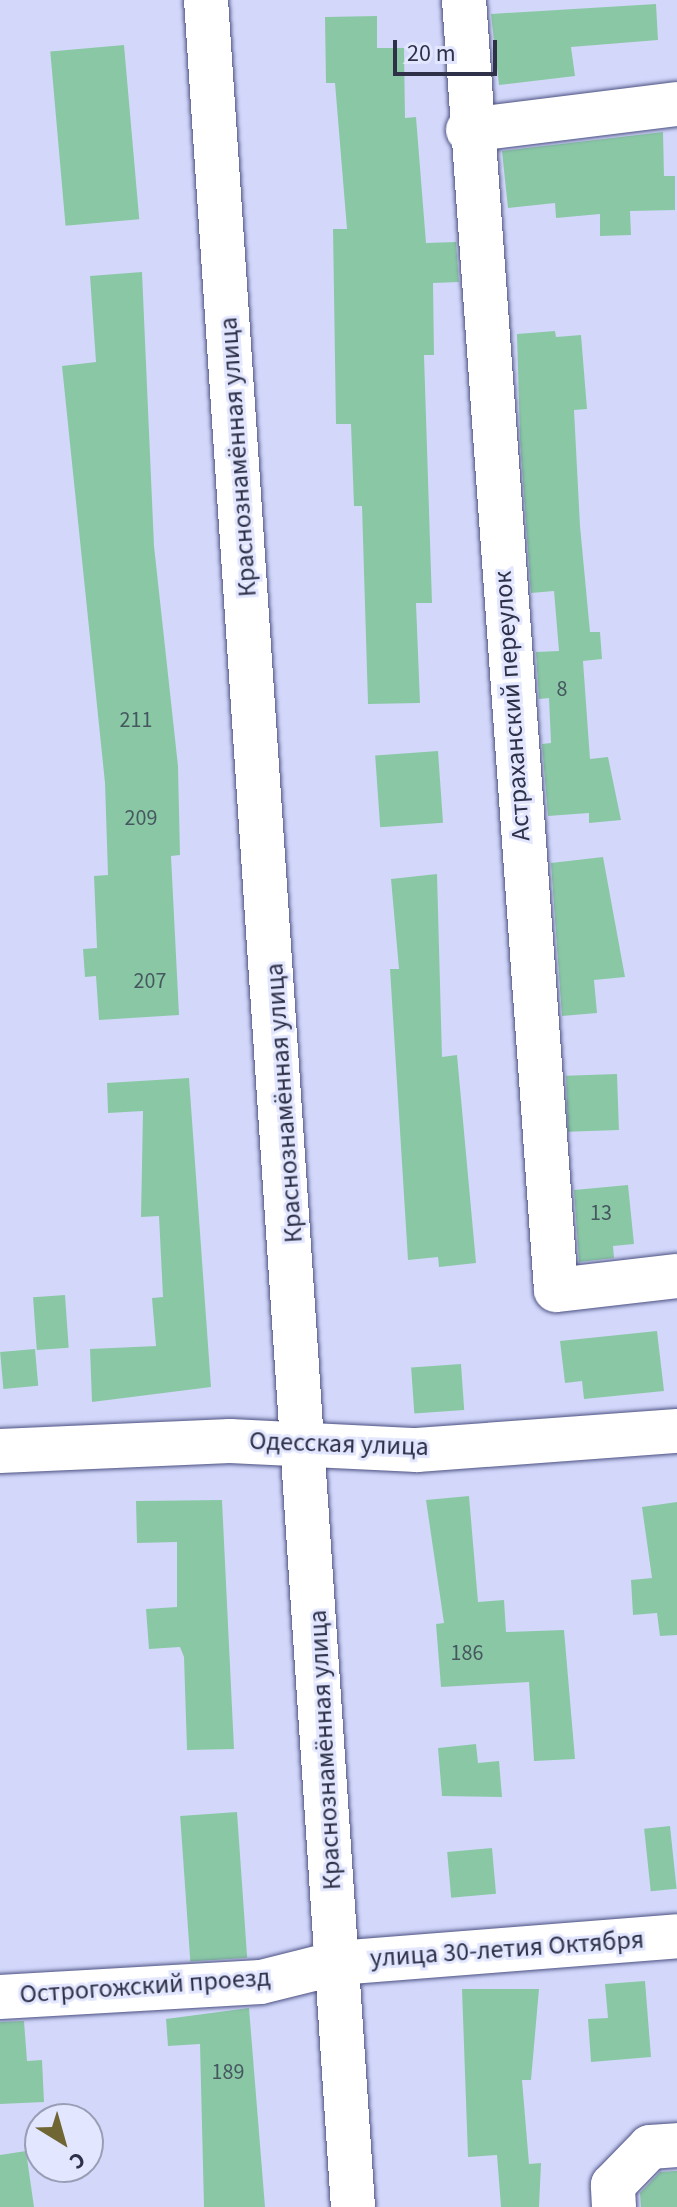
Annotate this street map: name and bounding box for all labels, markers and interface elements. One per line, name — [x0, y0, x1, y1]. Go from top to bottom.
scale bar — [397, 24, 501, 74]
text: 20 m — [407, 36, 456, 71]
street label: Краснознамённая улица — [213, 316, 263, 598]
street label: Астраханский переулок — [487, 570, 537, 842]
house number: 8 — [557, 677, 567, 703]
house number: 211 — [120, 708, 152, 734]
house number: 209 — [125, 806, 157, 832]
street label: Краснознамённая улица — [259, 962, 309, 1244]
house number: 207 — [134, 969, 166, 995]
house number: 13 — [590, 1201, 612, 1227]
street label: Одесская улица — [249, 1425, 429, 1463]
street label: Краснознамённая улица — [302, 1609, 348, 1891]
house number: 186 — [451, 1641, 483, 1667]
street label: улица 30-летия Октября — [369, 1924, 645, 1974]
street label: Острогожский проезд — [19, 1962, 271, 2010]
house number: 189 — [212, 2060, 244, 2086]
north arrow — [24, 2103, 104, 2183]
text: С — [62, 2144, 92, 2177]

